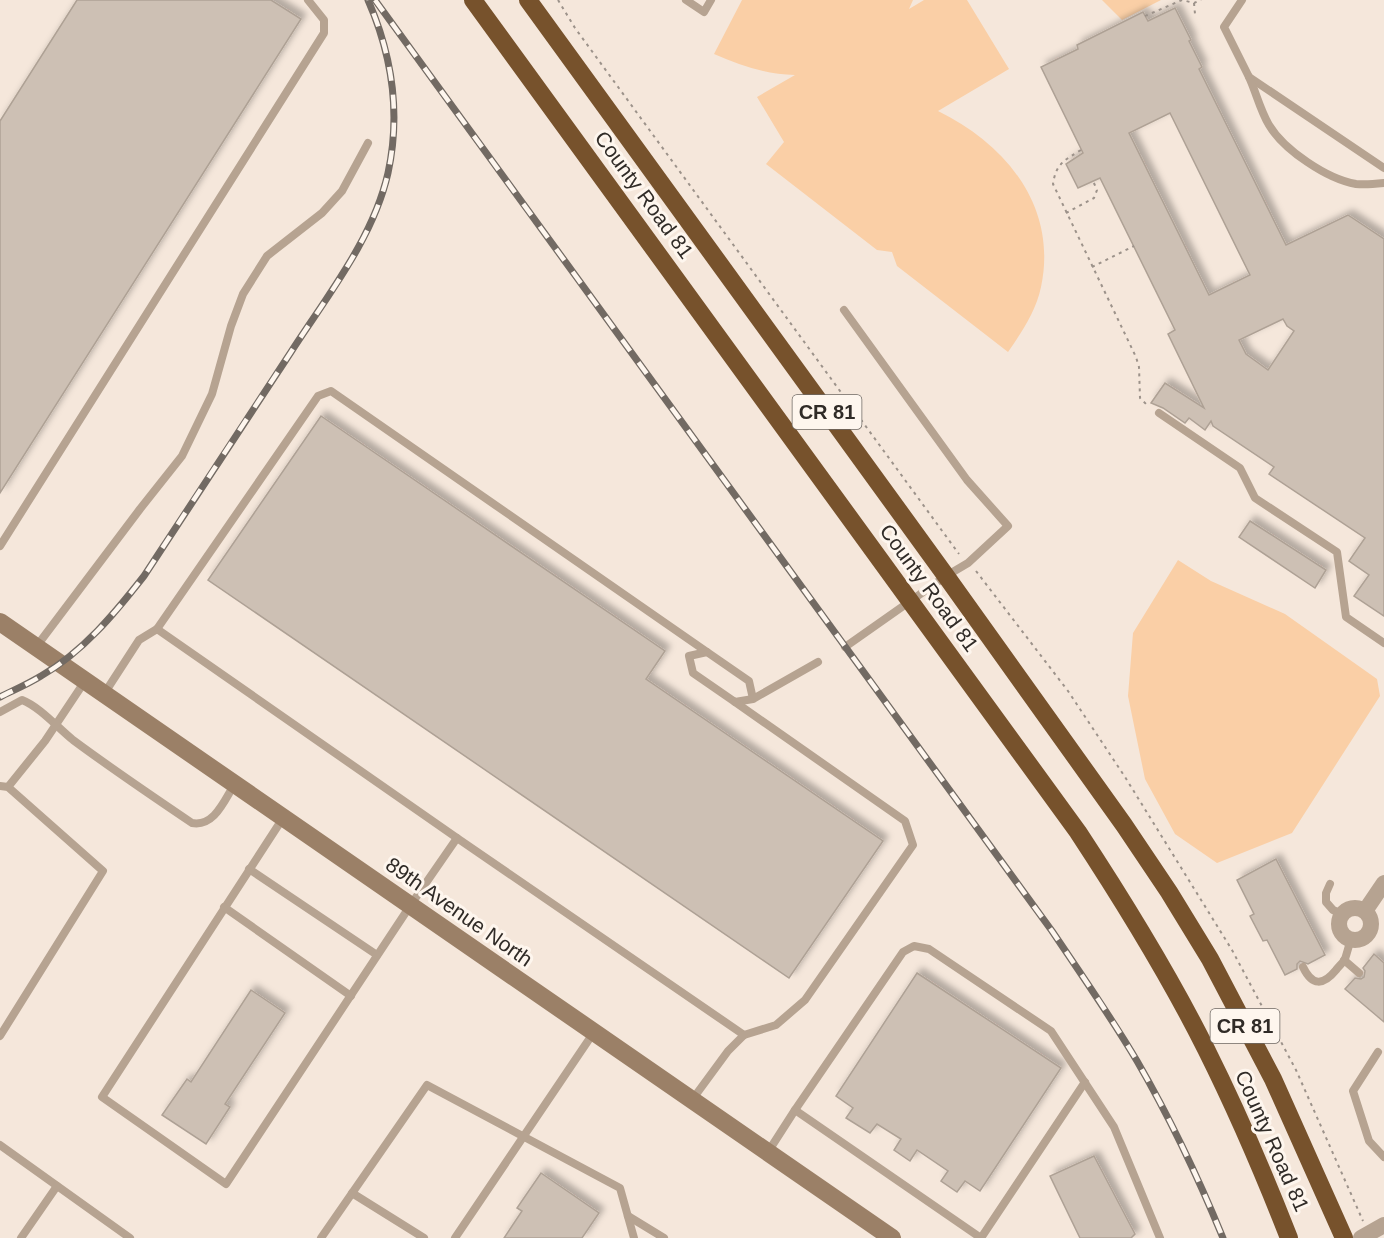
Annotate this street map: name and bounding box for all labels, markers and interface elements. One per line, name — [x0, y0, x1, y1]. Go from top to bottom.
street label: County Road 81 — [590, 127, 698, 263]
road number: CR 81 — [792, 395, 862, 429]
street label: County Road 81 — [875, 520, 983, 656]
street label: 89th Avenue North — [382, 852, 537, 971]
road number: CR 81 — [1210, 1009, 1280, 1043]
street label: County Road 81 — [1231, 1067, 1314, 1215]

